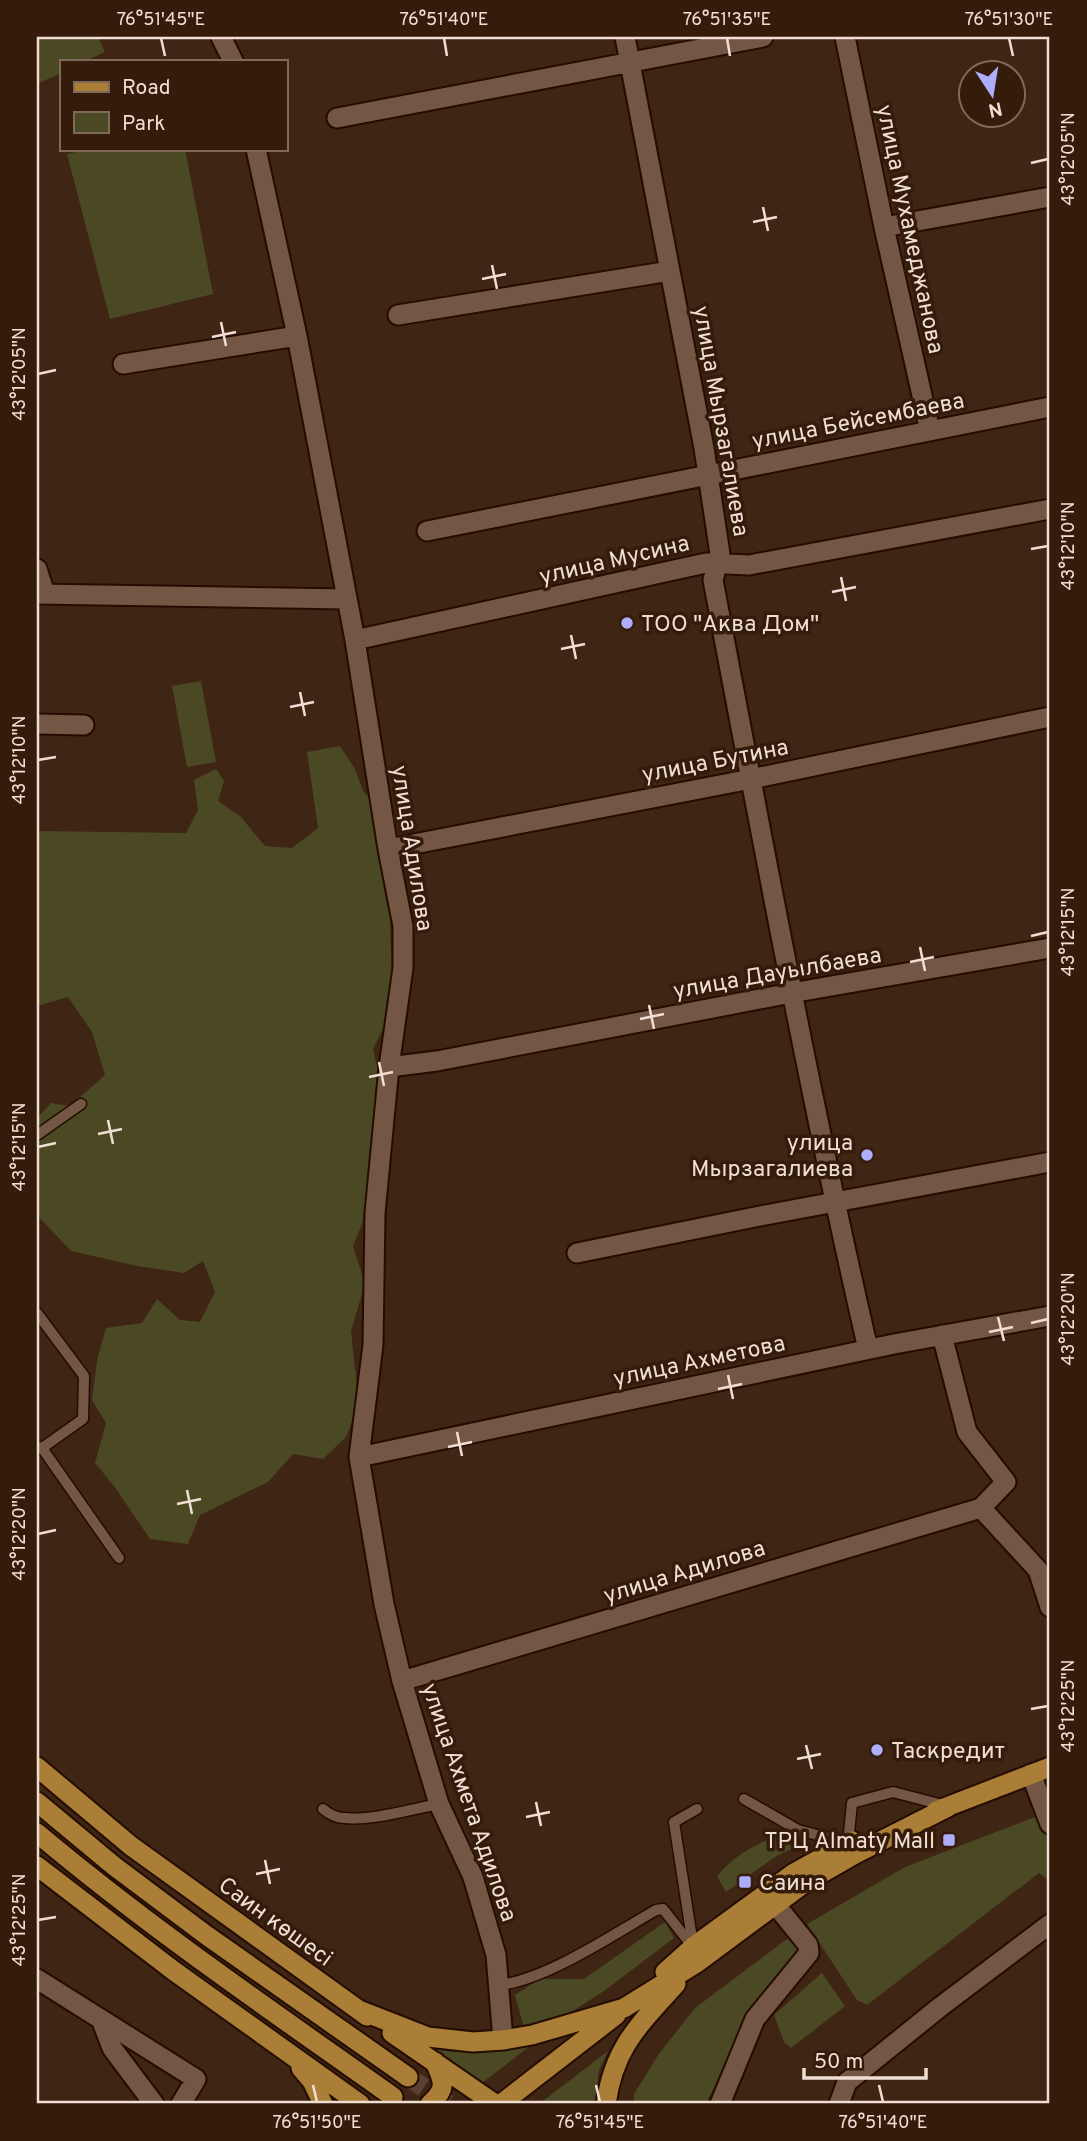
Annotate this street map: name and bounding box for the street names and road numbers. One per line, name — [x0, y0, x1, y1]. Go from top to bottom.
street label: улица Мухамеджанова — [868, 102, 949, 357]
street label: улица Мырзагалиева — [685, 304, 754, 539]
street label: улица Бейсембаева — [750, 388, 967, 457]
street label: улица Мусина — [537, 530, 692, 593]
street label: улица Бутина — [640, 734, 791, 791]
street label: улица Адилова — [383, 763, 438, 933]
street label: улица Дауылбаева — [671, 942, 884, 1007]
street label: улица Ахметова — [611, 1330, 788, 1395]
street label: улица Адилова — [600, 1535, 769, 1612]
street label: улица Ахмета Адилова — [413, 1680, 522, 1926]
street label: Саин көшесі — [212, 1872, 337, 1974]

